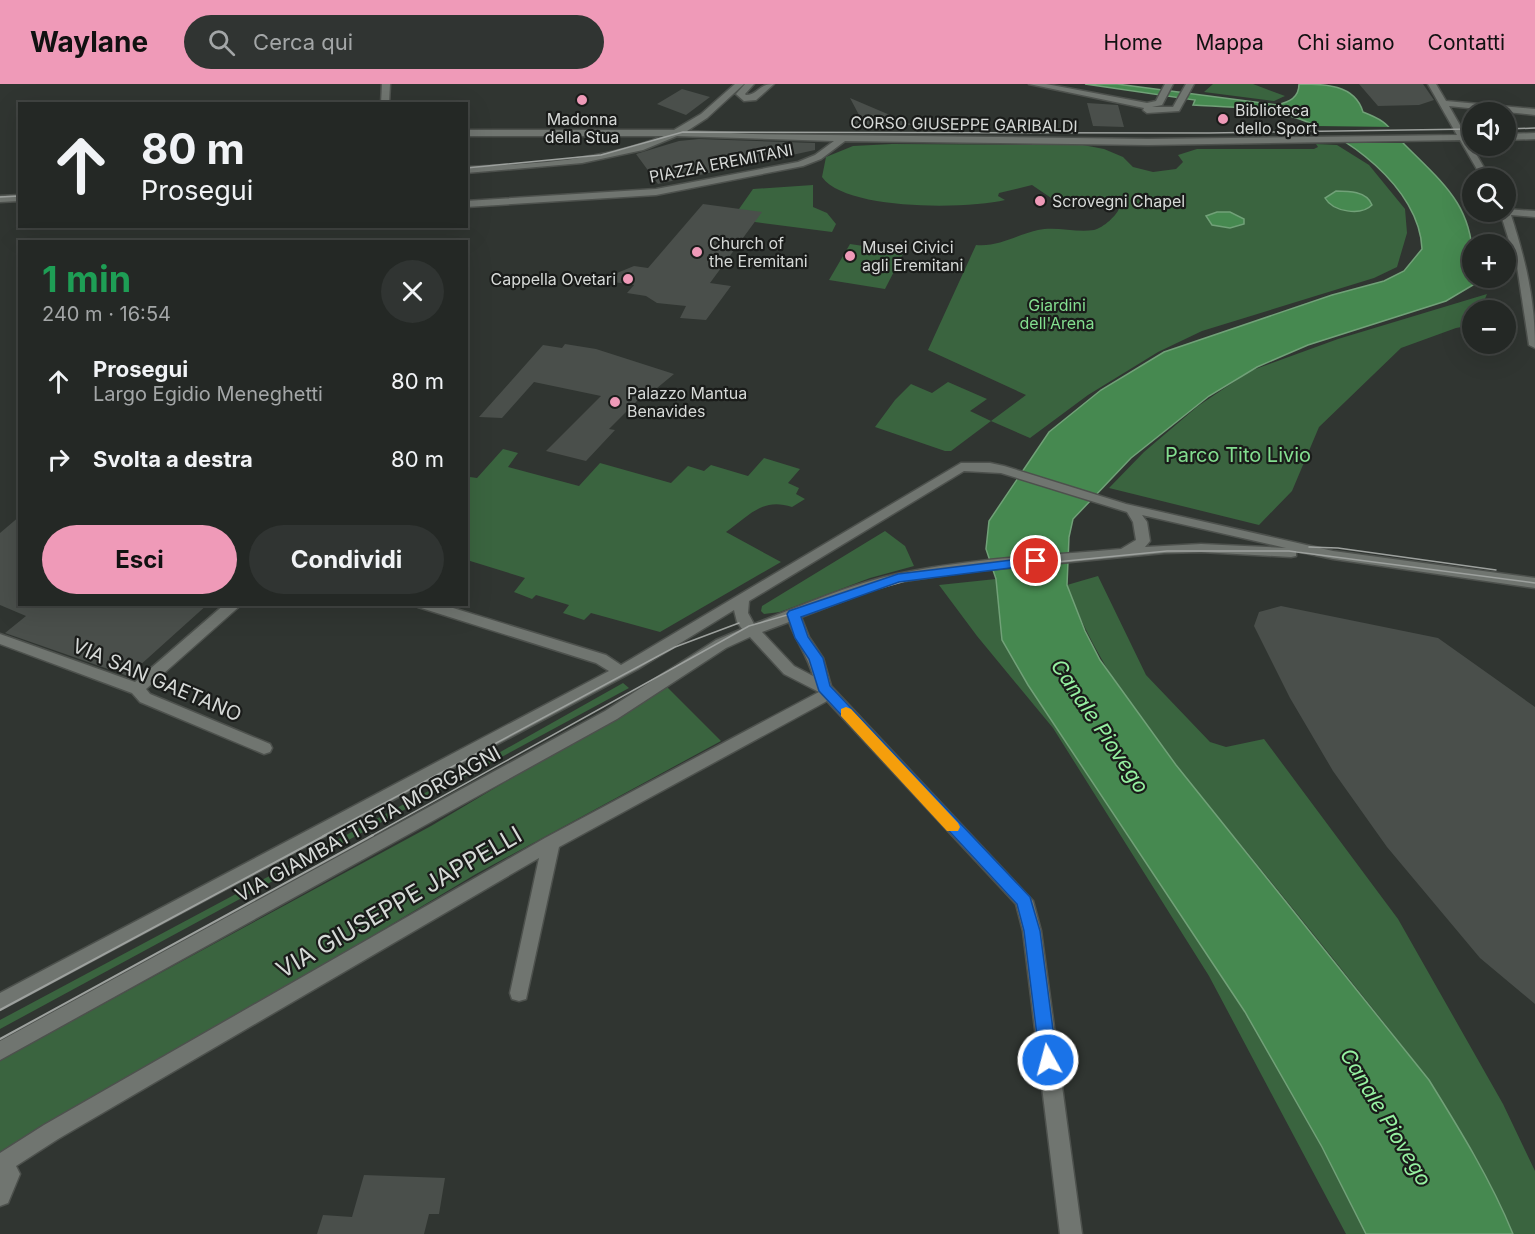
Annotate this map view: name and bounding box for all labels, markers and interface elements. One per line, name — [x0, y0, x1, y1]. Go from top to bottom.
search box — [184, 15, 604, 69]
text: Waylane — [30, 25, 148, 59]
icon: search — [205, 26, 238, 59]
text: Cerca qui — [253, 29, 353, 55]
text: Home — [1104, 30, 1162, 55]
text: Mappa — [1195, 30, 1264, 55]
text: Chi siamo — [1297, 30, 1395, 55]
text: Contatti — [1428, 30, 1505, 55]
marker: Madonna della Stua — [575, 93, 589, 107]
place label: Biblioteca dello Sport — [1235, 100, 1317, 138]
map controls — [1462, 102, 1516, 354]
button: sound — [1462, 102, 1516, 156]
place label: Madonna della Stua — [545, 109, 619, 147]
street label: CORSO GIUSEPPE GARIBALDI — [850, 112, 1078, 136]
marker: Biblioteca dello Sport — [1216, 112, 1230, 126]
text: 80 m — [141, 123, 245, 174]
icon: ahead — [42, 126, 120, 204]
street label: PIAZZA EREMITANI — [648, 139, 794, 187]
button: search — [1462, 168, 1516, 222]
text: Prosegui — [141, 174, 253, 207]
place label: Scrovegni Chapel — [1052, 191, 1185, 211]
marker: Scrovegni Chapel — [1033, 194, 1047, 208]
place label: Church of the Eremitani — [709, 233, 808, 271]
button: + — [1462, 234, 1516, 288]
place label: Musei Civici agli Eremitani — [862, 237, 963, 275]
marker: Church of the Eremitani — [690, 245, 704, 259]
marker: Musei Civici agli Eremitani — [843, 249, 857, 263]
text: 1 min — [42, 257, 131, 301]
button: close — [381, 260, 444, 323]
place label: Cappella Ovetari — [490, 269, 616, 289]
marker: Cappella Ovetari — [621, 272, 635, 286]
park label: Giardini dell'Arena — [1020, 295, 1094, 333]
button: − — [1462, 300, 1516, 354]
text: 240 m · 16:54 — [42, 302, 171, 326]
text: Prosegui — [93, 356, 188, 382]
icon: ahead — [42, 365, 75, 398]
text: 80 m — [391, 368, 444, 394]
text: Largo Egidio Meneghetti — [93, 382, 323, 406]
place label: Palazzo Mantua Benavides — [627, 383, 747, 421]
marker: Palazzo Mantua Benavides — [608, 395, 622, 409]
icon: right — [42, 443, 75, 476]
park label: Parco Tito Livio — [1165, 443, 1311, 467]
text: Svolta a destra — [93, 446, 253, 472]
text: 80 m — [391, 446, 444, 472]
button: Esci — [42, 525, 237, 594]
button: Condividi — [249, 525, 444, 594]
pin — [1010, 535, 1061, 586]
icon: arrive — [1019, 544, 1052, 577]
street label: VIA SAN GAETANO — [69, 633, 245, 727]
water label: Canale Piovego — [1046, 654, 1154, 798]
street label: VIA GIAMBATTISTA MORGAGNI — [231, 741, 505, 907]
street label: VIA GIUSEPPE JAPPELLI — [271, 820, 527, 984]
position arrow — [1016, 1028, 1080, 1092]
water label: Canale Piovego — [1335, 1044, 1437, 1190]

